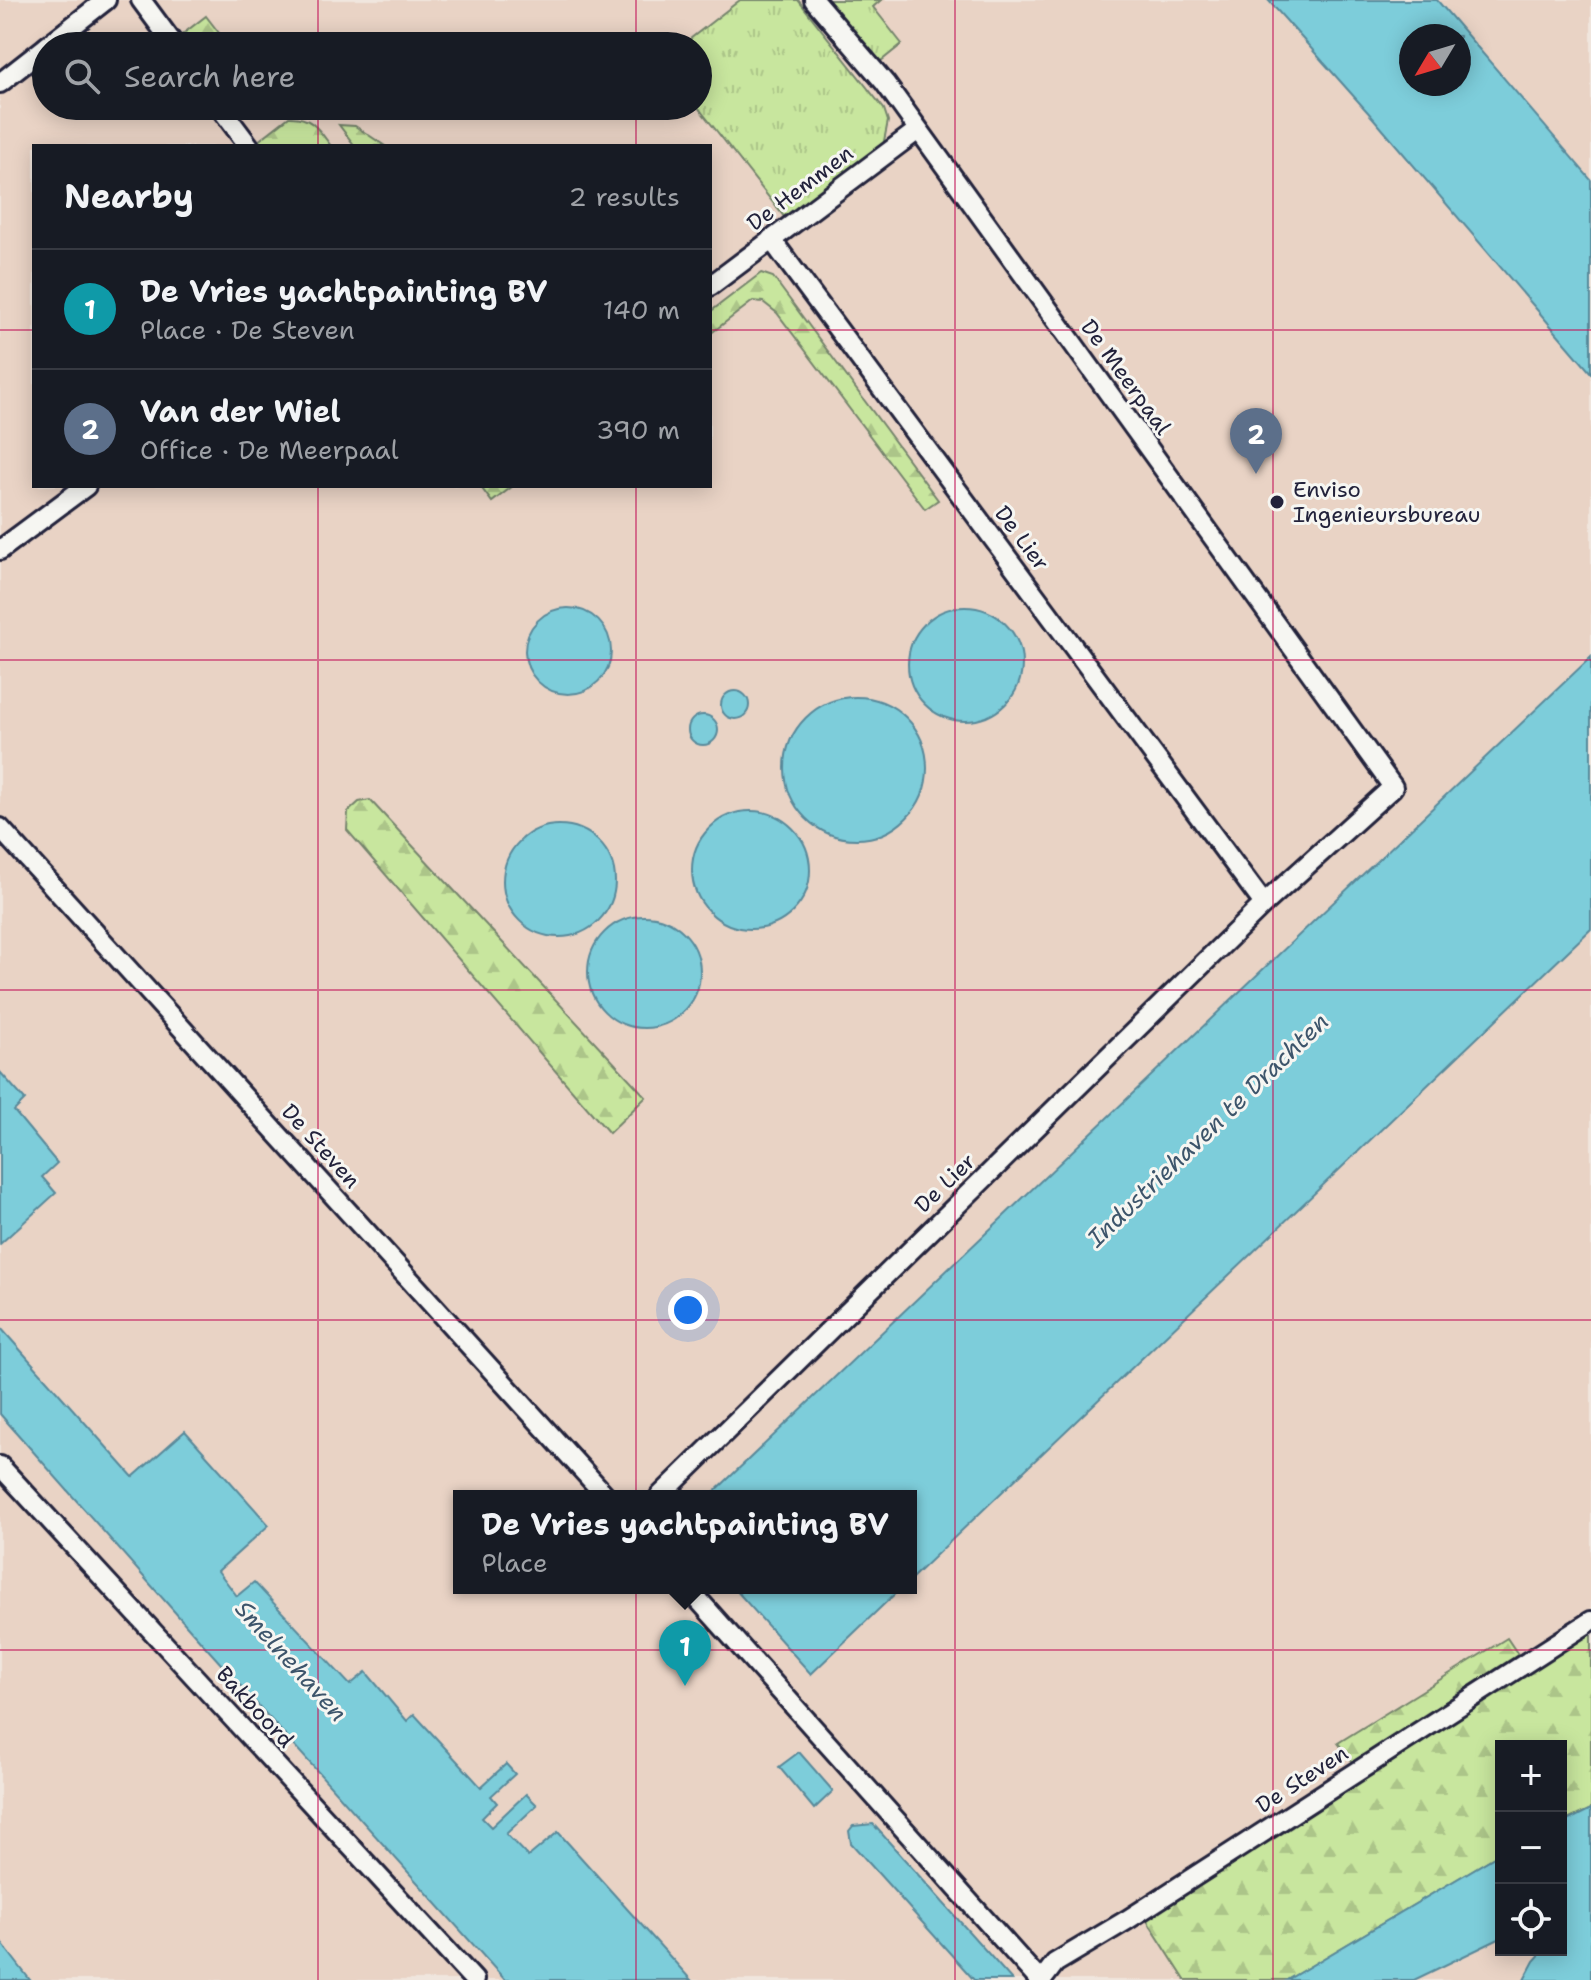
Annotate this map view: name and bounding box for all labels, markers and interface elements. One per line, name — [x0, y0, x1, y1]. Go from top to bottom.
north arrow — [1399, 24, 1471, 96]
search box — [32, 32, 712, 120]
icon: search — [60, 54, 104, 98]
text: Search here — [124, 56, 295, 97]
street label: De Hemmen — [741, 139, 859, 237]
text: Nearby — [64, 173, 194, 219]
text: 2 results — [568, 179, 680, 214]
text: De Vries yachtpainting BV — [140, 271, 547, 312]
text: 1 — [84, 292, 96, 327]
text: 140 m — [603, 292, 680, 327]
text: Place · De Steven — [140, 312, 355, 347]
street label: De Meerpaal — [1074, 314, 1178, 441]
text: Van der Wiel — [140, 391, 341, 432]
pin: 2 — [1230, 408, 1282, 474]
text: 2 — [81, 412, 99, 447]
text: 390 m — [596, 412, 680, 447]
text: Office · De Meerpaal — [140, 432, 399, 467]
place label: Enviso Ingenieursbureau — [1293, 475, 1480, 529]
marker: Enviso Ingenieursbureau — [1268, 493, 1286, 511]
street label: De Lier — [988, 500, 1056, 576]
water label: Industriehaven te Drachten — [1080, 1006, 1336, 1255]
street label: De Steven — [275, 1097, 367, 1195]
street label: De Lier — [908, 1147, 982, 1219]
your location — [668, 1290, 708, 1330]
popup — [453, 1490, 917, 1594]
text: De Vries yachtpainting BV — [481, 1504, 889, 1545]
text: Place — [481, 1545, 548, 1580]
water label: Smelnehaven — [228, 1593, 354, 1729]
pin: 1 — [659, 1620, 711, 1686]
street label: Bakboord — [210, 1660, 300, 1754]
street label: De Steven — [1250, 1738, 1354, 1820]
map controls — [1495, 1740, 1567, 1956]
button: + — [1495, 1740, 1567, 1812]
button: − — [1495, 1812, 1567, 1884]
button: locate — [1495, 1884, 1567, 1956]

